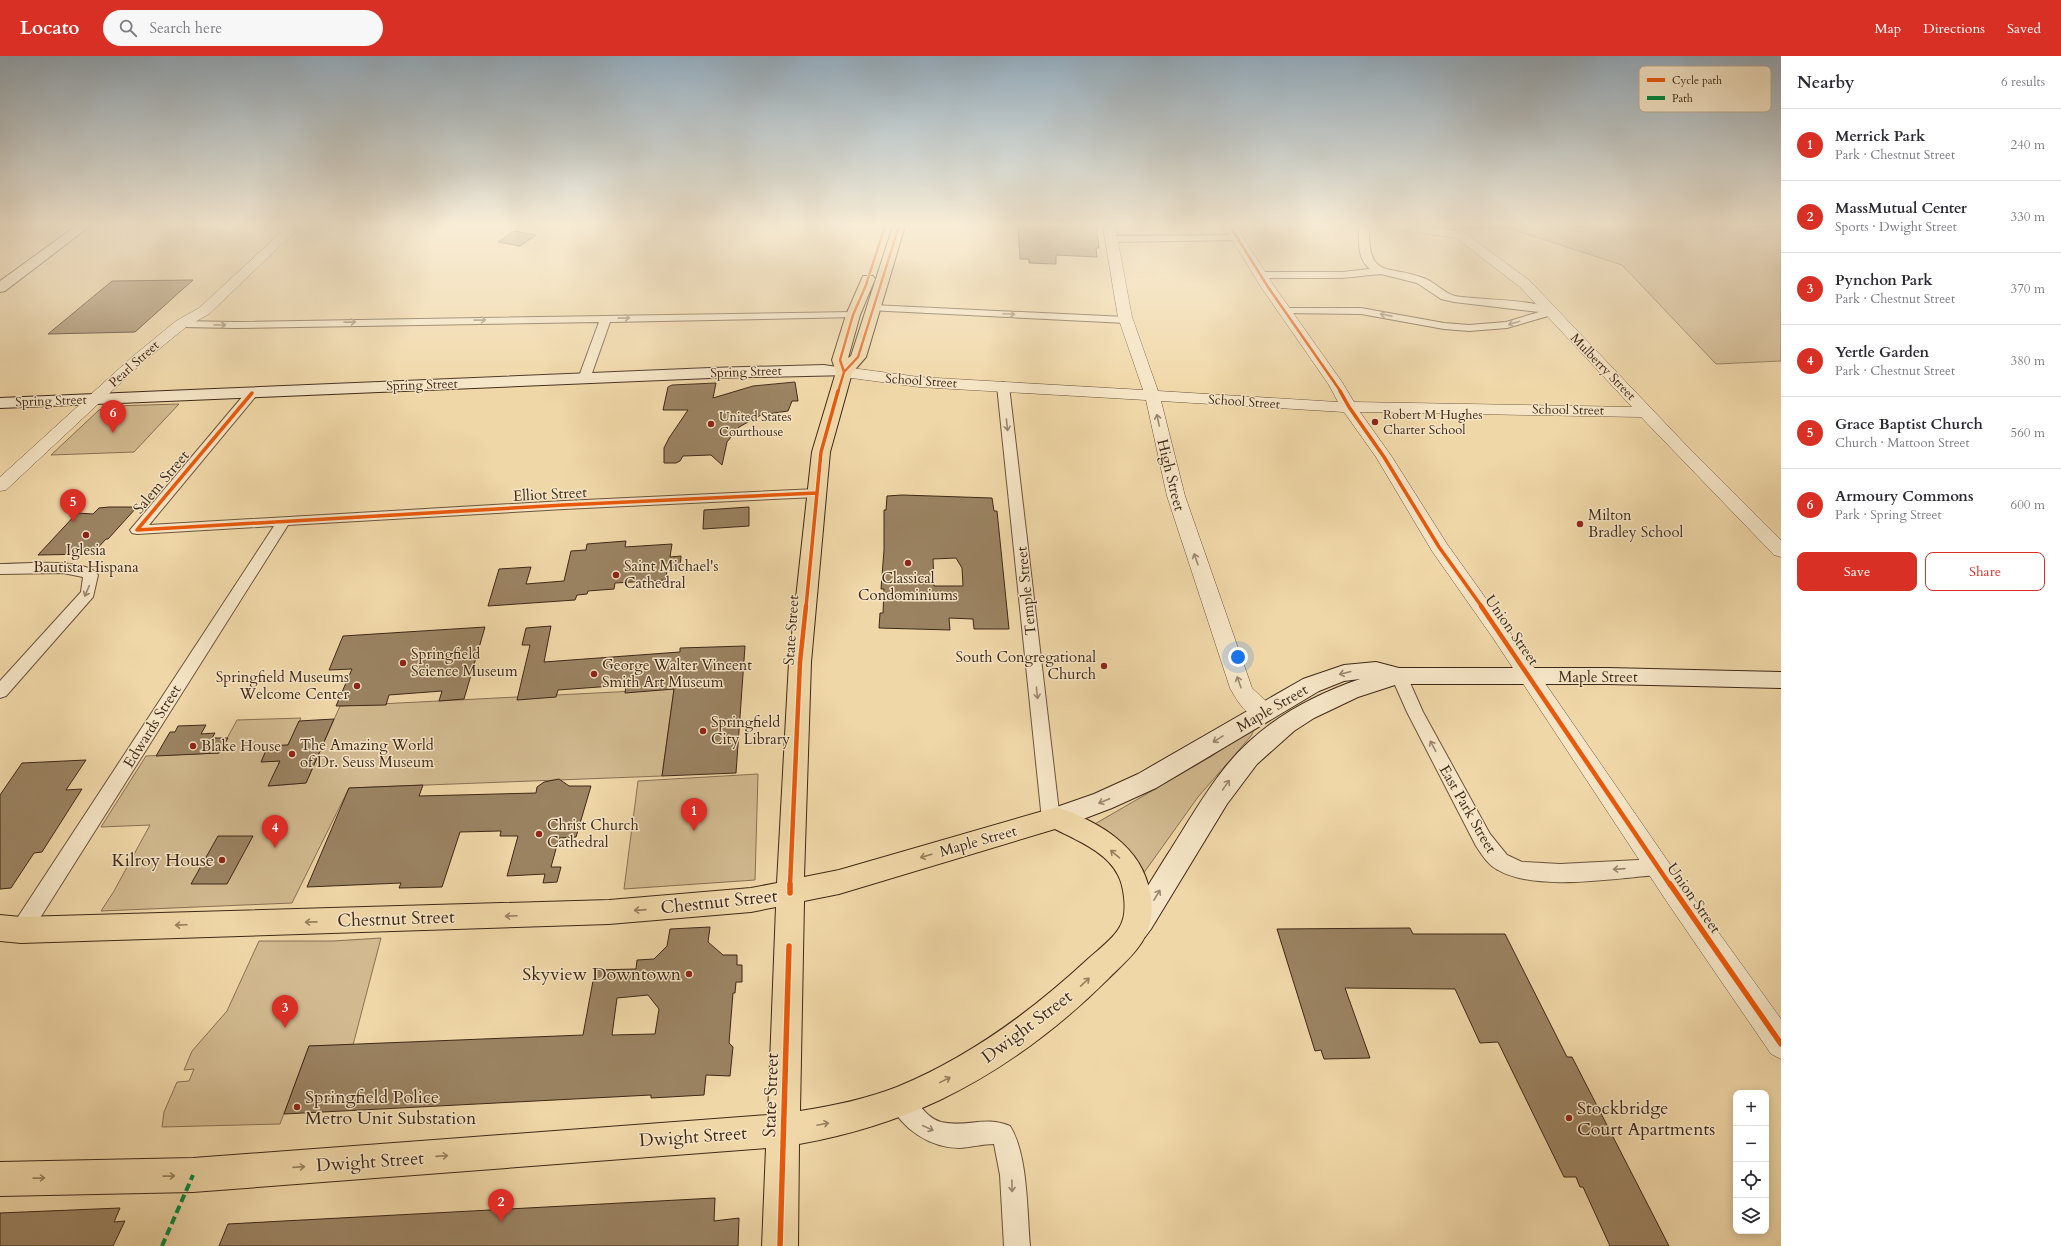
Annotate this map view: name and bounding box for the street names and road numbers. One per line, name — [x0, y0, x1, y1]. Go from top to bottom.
street label: Mulberry Street — [1566, 330, 1640, 404]
street label: Pearl Street — [105, 337, 163, 391]
street label: Spring Street — [710, 362, 782, 382]
street label: School Street — [885, 370, 957, 392]
street label: Spring Street — [386, 375, 458, 395]
street label: Spring Street — [15, 391, 87, 411]
street label: School Street — [1208, 391, 1280, 413]
street label: School Street — [1532, 400, 1604, 420]
street label: High Street — [1152, 437, 1190, 513]
street label: Salem Street — [128, 446, 194, 518]
street label: Elliot Street — [512, 482, 588, 506]
street label: Temple Street — [1011, 545, 1041, 636]
street label: Union Street — [1480, 591, 1544, 669]
street label: State Street — [779, 594, 803, 666]
street label: Maple Street — [1558, 667, 1638, 687]
street label: Maple Street — [1233, 679, 1312, 736]
street label: Edwards Street — [119, 680, 186, 771]
street label: East Park Street — [1435, 761, 1501, 857]
street label: Maple Street — [937, 820, 1019, 862]
street label: Union Street — [1662, 859, 1726, 937]
street label: Chestnut Street — [659, 883, 779, 921]
street label: Chestnut Street — [337, 904, 455, 934]
street label: Dwight Street — [976, 984, 1078, 1069]
street label: State Street — [757, 1052, 785, 1138]
street label: Dwight Street — [638, 1121, 748, 1153]
street label: Dwight Street — [315, 1146, 425, 1178]

